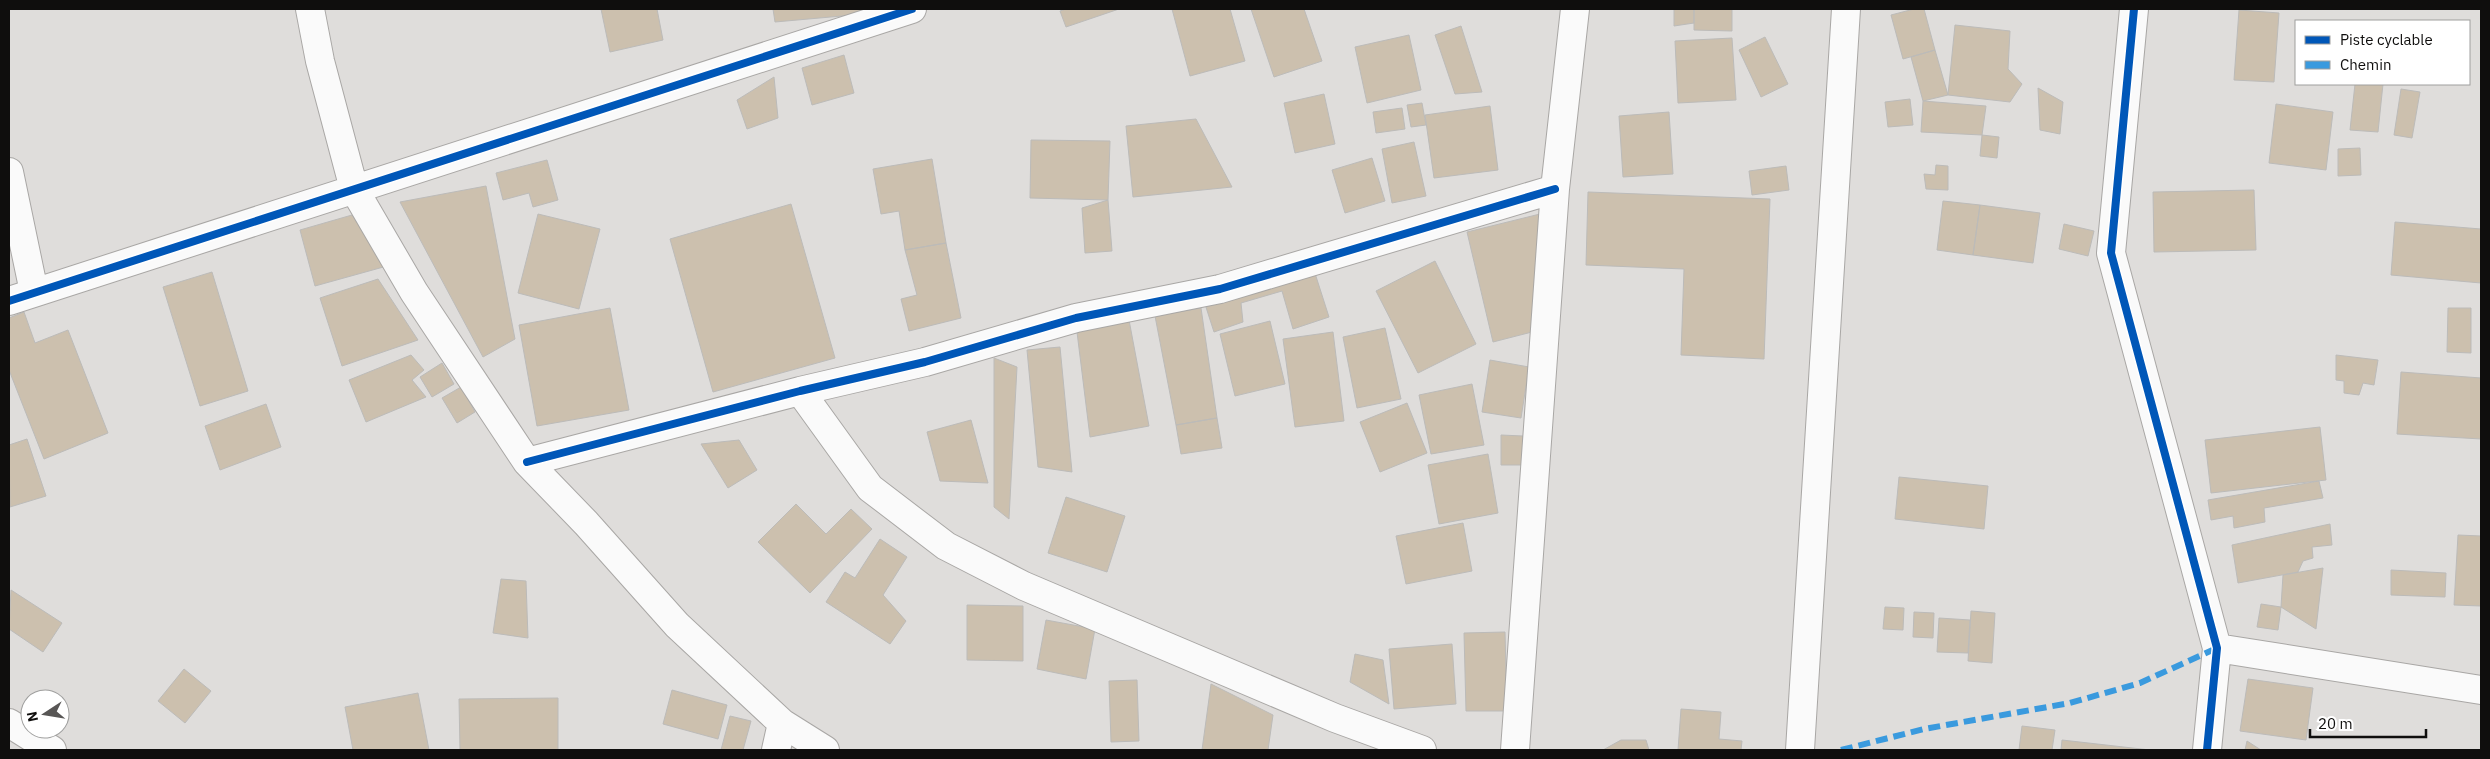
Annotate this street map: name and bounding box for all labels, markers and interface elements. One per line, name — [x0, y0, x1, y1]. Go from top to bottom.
legend — [2295, 20, 2470, 85]
text: Piste cyclable — [2340, 30, 2433, 49]
text: Chemin — [2340, 55, 2391, 74]
north arrow — [20, 689, 70, 739]
scale bar — [2310, 706, 2426, 738]
text: N — [22, 710, 42, 724]
text: 20 m — [2318, 714, 2353, 733]

